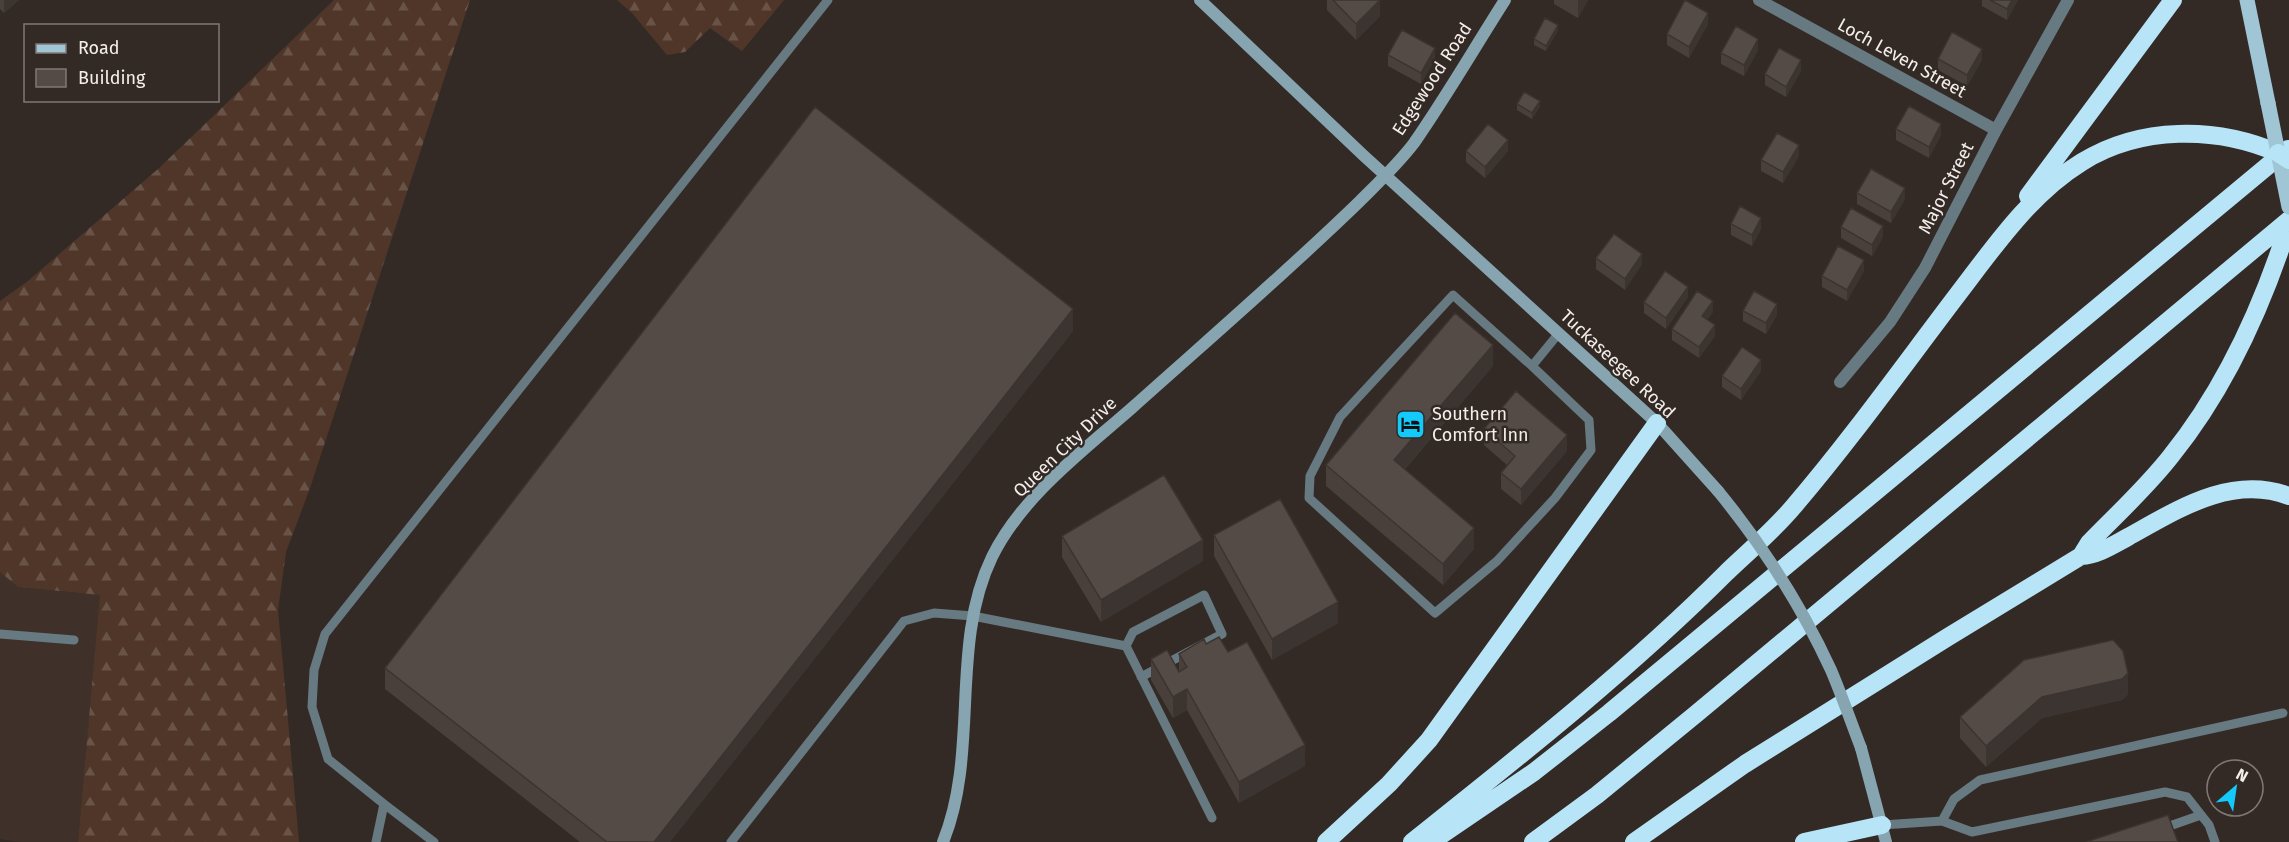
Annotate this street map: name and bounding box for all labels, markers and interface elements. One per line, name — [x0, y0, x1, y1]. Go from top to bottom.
street label: Loch Leven Street — [1834, 13, 1971, 103]
street label: Edgewood Road — [1387, 19, 1477, 139]
legend — [24, 24, 219, 102]
text: Road — [78, 37, 120, 59]
text: Building — [78, 67, 146, 89]
street label: Major Street — [1914, 138, 1979, 237]
street label: Tuckaseegee Road — [1556, 305, 1680, 423]
street label: Queen City Drive — [1009, 392, 1121, 502]
place label: Southern Comfort Inn — [1432, 403, 1529, 446]
hotel icon: Southern Comfort Inn — [1395, 408, 1427, 440]
north arrow — [2205, 758, 2265, 818]
text: N — [2233, 764, 2251, 786]

